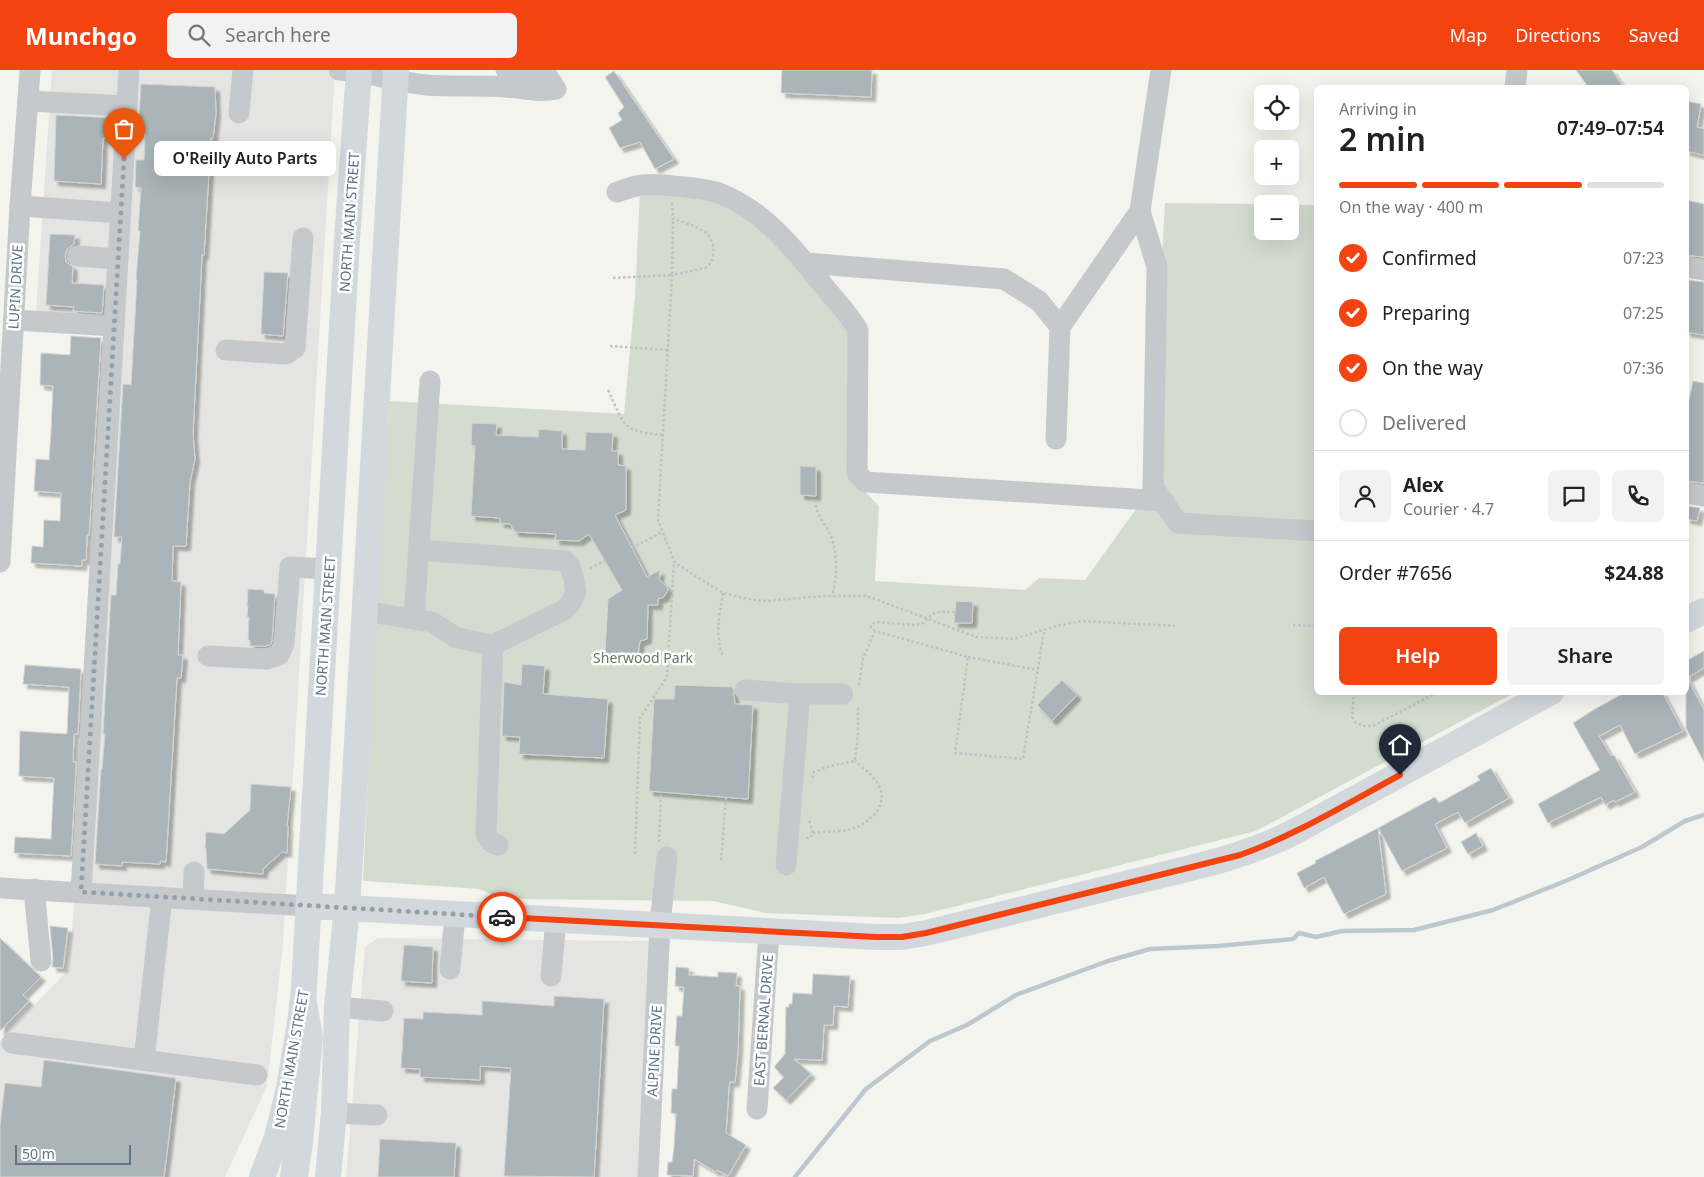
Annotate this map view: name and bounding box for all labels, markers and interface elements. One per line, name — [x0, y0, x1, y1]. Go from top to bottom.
search box — [167, 13, 517, 58]
text: Munchgo — [25, 19, 137, 52]
icon: search — [185, 21, 213, 49]
text: Search here — [225, 22, 331, 48]
text: Map — [1450, 23, 1487, 47]
text: Directions — [1515, 23, 1601, 47]
text: Saved — [1629, 23, 1679, 47]
map controls — [1254, 85, 1299, 240]
button: locate — [1254, 85, 1299, 130]
text: Arriving in — [1339, 98, 1417, 120]
pin — [103, 108, 145, 159]
icon: bag — [110, 115, 138, 143]
text: 07:49–07:54 — [1557, 115, 1664, 141]
text: 2 min — [1339, 117, 1426, 160]
button: + — [1254, 140, 1299, 185]
callout: O'Reilly Auto Parts — [154, 142, 336, 176]
text: O'Reilly Auto Parts — [173, 147, 317, 169]
street label: NORTH MAIN STREET — [335, 151, 363, 293]
button: − — [1254, 195, 1299, 240]
text: On the way · 400 m — [1339, 196, 1483, 218]
street label: LUPIN DRIVE — [3, 244, 27, 330]
icon: check — [1339, 244, 1367, 272]
text: Confirmed — [1382, 245, 1477, 271]
text: 07:23 — [1623, 247, 1664, 269]
icon: check — [1339, 299, 1367, 327]
text: Preparing — [1382, 300, 1470, 326]
text: 07:25 — [1623, 302, 1664, 324]
icon: check — [1339, 354, 1367, 382]
text: On the way — [1382, 355, 1483, 381]
text: 07:36 — [1623, 357, 1664, 379]
text: Delivered — [1382, 410, 1467, 436]
button: person — [1339, 470, 1391, 522]
button: chat — [1548, 470, 1600, 522]
button: phone — [1612, 470, 1664, 522]
text: Alex — [1403, 472, 1444, 498]
text: Courier · 4.7 — [1403, 498, 1494, 520]
street label: NORTH MAIN STREET — [311, 555, 339, 697]
text: Order #7656 — [1339, 560, 1452, 586]
text: $24.88 — [1604, 560, 1664, 586]
button: Help — [1339, 627, 1497, 685]
button: Share — [1507, 627, 1664, 685]
park label: Sherwood Park — [593, 648, 693, 667]
pin — [1379, 724, 1421, 775]
icon: home — [1386, 731, 1414, 759]
courier — [477, 892, 527, 942]
icon: car — [488, 903, 516, 931]
street label: EAST BERNAL DRIVE — [749, 954, 777, 1086]
street label: NORTH MAIN STREET — [269, 988, 313, 1130]
street label: ALPINE DRIVE — [642, 1005, 666, 1097]
scale bar — [15, 1142, 131, 1165]
text: 50 m — [22, 1144, 55, 1163]

